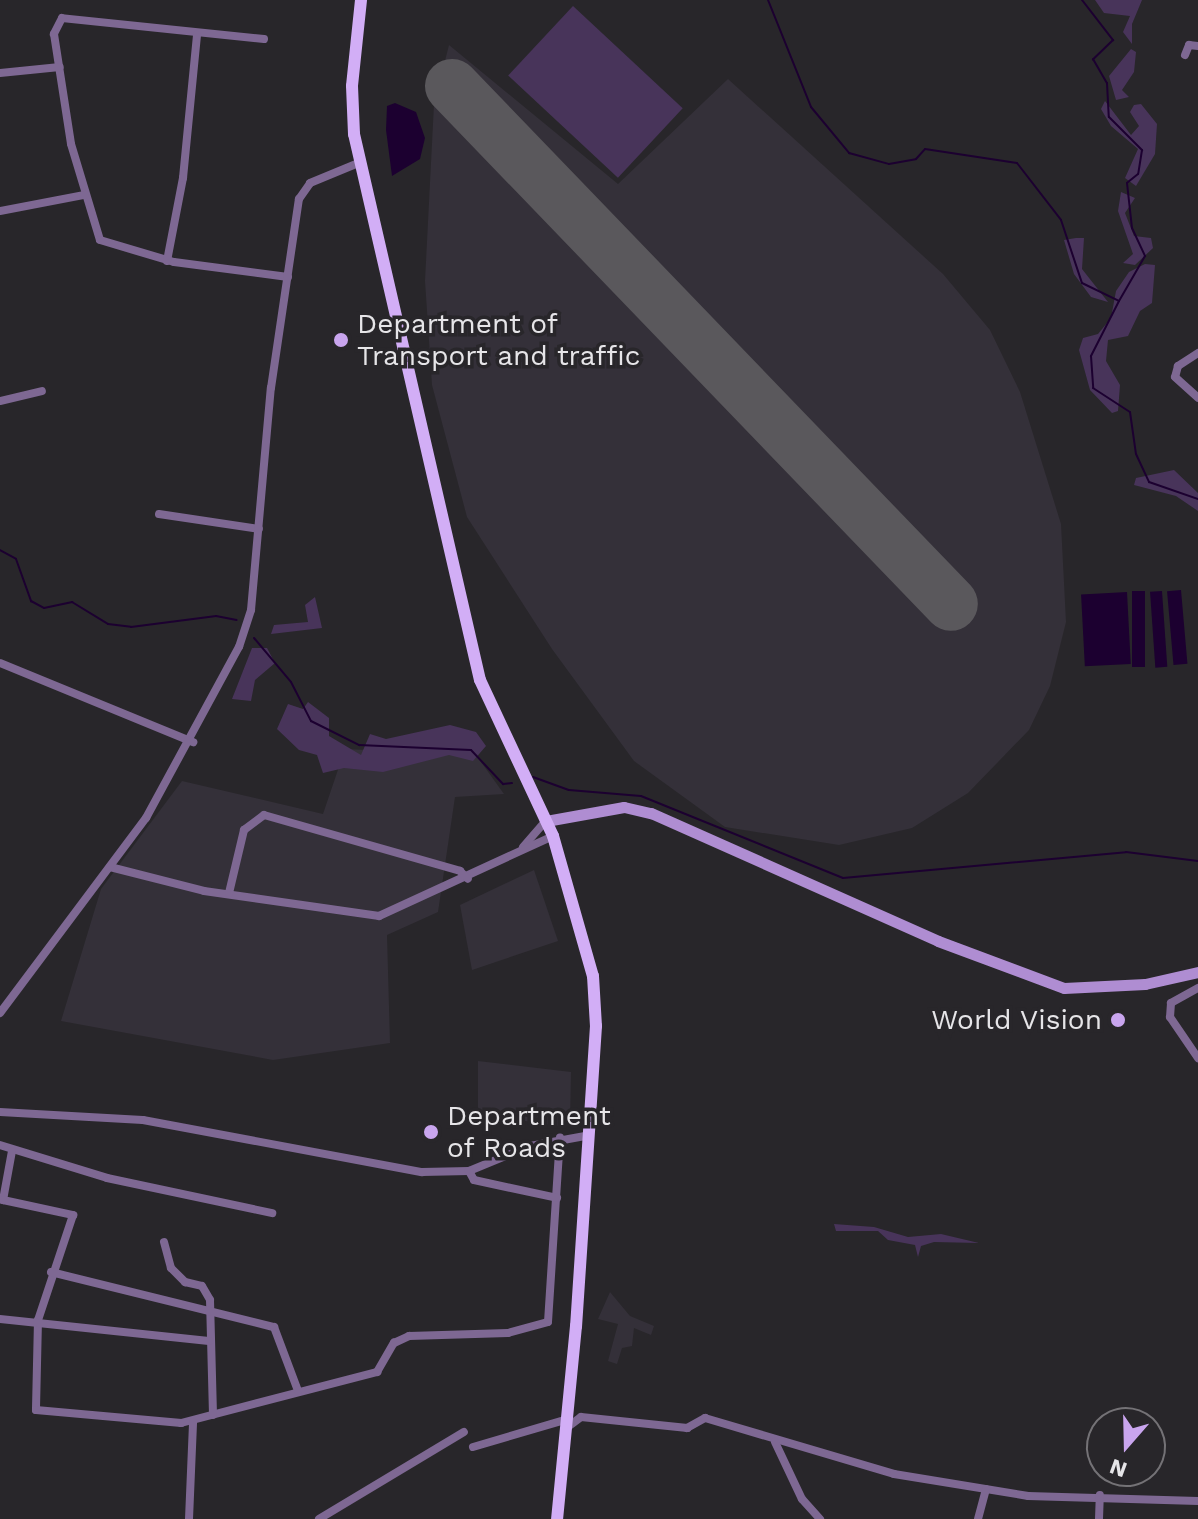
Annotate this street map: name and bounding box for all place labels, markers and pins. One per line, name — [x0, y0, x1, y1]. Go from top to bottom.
place label: Department of Transport and traffic — [357, 307, 641, 373]
marker: Department of Transport and traffic — [332, 331, 350, 349]
place label: World Vision — [930, 1003, 1102, 1037]
marker: World Vision — [1109, 1011, 1127, 1029]
place label: Department of Roads — [447, 1099, 611, 1165]
marker: Department of Roads — [422, 1123, 440, 1141]

